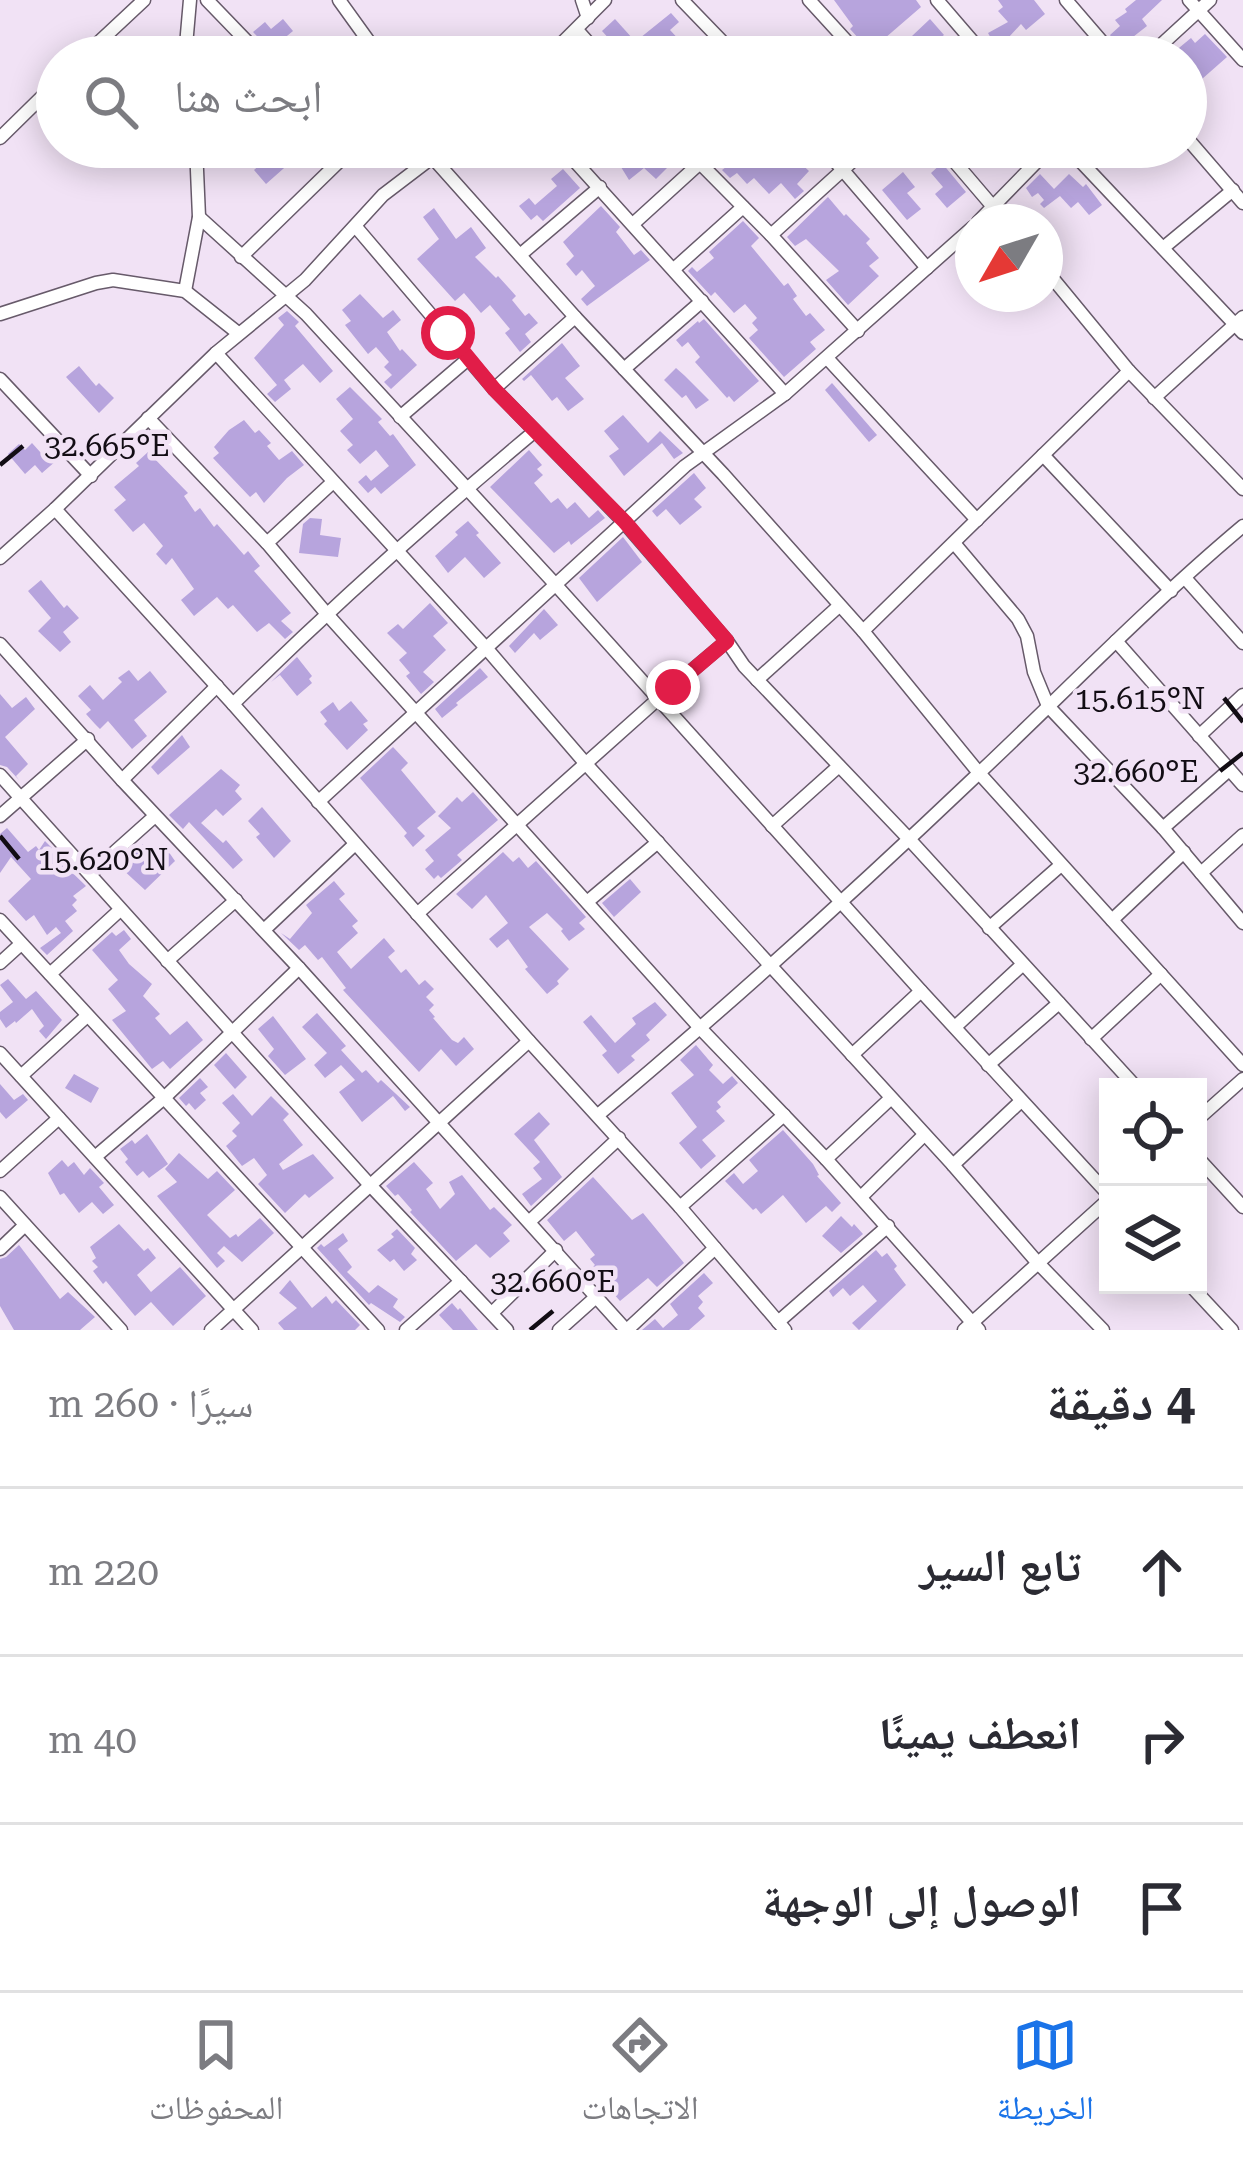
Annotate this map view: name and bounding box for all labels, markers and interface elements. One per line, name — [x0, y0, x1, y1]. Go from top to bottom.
search box — [36, 36, 1207, 168]
icon: search — [78, 69, 144, 135]
text: ابحث هنا — [174, 70, 323, 123]
north arrow — [955, 204, 1063, 312]
route start — [421, 306, 475, 360]
text: 32.665°E — [44, 428, 170, 463]
route end — [646, 660, 700, 714]
text: 15.615°N — [1075, 681, 1205, 716]
text: 32.660°E — [1073, 754, 1199, 789]
text: 15.620°N — [38, 842, 168, 877]
map controls — [1099, 1078, 1207, 1294]
button: locate — [1099, 1078, 1207, 1186]
button: layers — [1099, 1186, 1207, 1294]
text: 32.660°E — [490, 1264, 616, 1299]
text: 4 دقيقة — [1046, 1373, 1195, 1432]
text: سيرًا · 260 m — [48, 1381, 253, 1427]
text: تابع السير — [919, 1539, 1081, 1592]
icon: ahead — [1129, 1539, 1195, 1605]
text: 220 m — [48, 1549, 159, 1595]
text: انعطف يمينًا — [879, 1707, 1081, 1760]
icon: right — [1129, 1707, 1195, 1773]
text: 40 m — [48, 1717, 137, 1763]
text: الوصول إلى الوجهة — [762, 1875, 1081, 1928]
icon: arrive — [1129, 1875, 1195, 1941]
tab: المحفوظات — [149, 2012, 283, 2140]
tab: الاتجاهات — [581, 2012, 699, 2140]
tab: الخريطة — [997, 2012, 1094, 2140]

